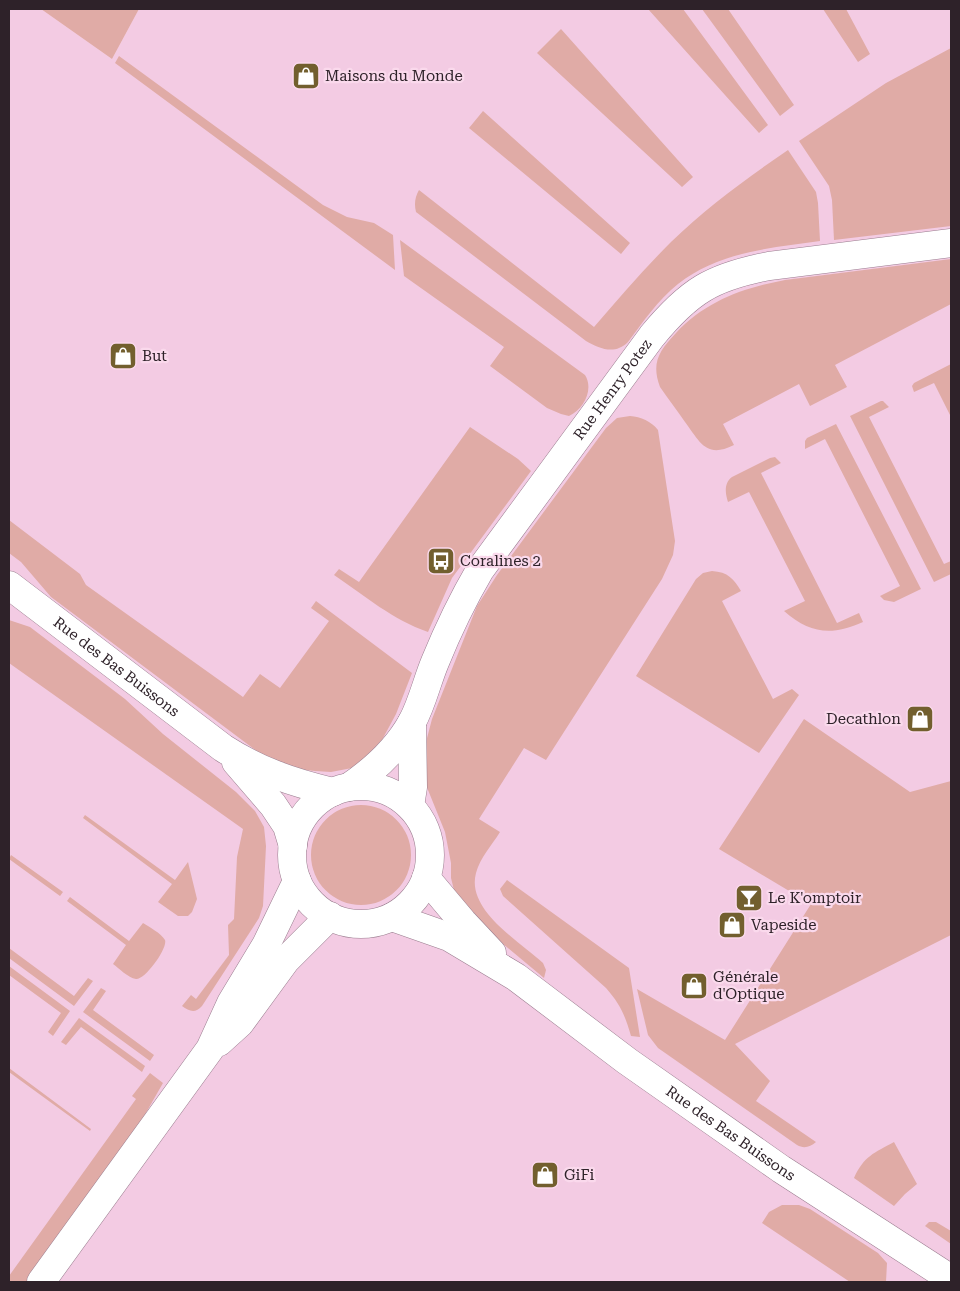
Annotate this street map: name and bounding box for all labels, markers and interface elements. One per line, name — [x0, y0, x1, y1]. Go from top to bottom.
shop icon: Maisons du Monde — [291, 61, 321, 91]
place label: Maisons du Monde — [325, 67, 463, 85]
street label: Rue Henry Potez — [570, 336, 655, 443]
shop icon: But — [108, 341, 138, 371]
place label: But — [142, 347, 167, 365]
bus stop icon: Coralines 2 — [426, 546, 456, 576]
place label: Coralines 2 — [460, 552, 541, 570]
street label: Rue des Bas Buissons — [50, 613, 183, 721]
shop icon: Decathlon — [905, 704, 935, 734]
place label: Decathlon — [826, 710, 901, 728]
bar icon: Le K'omptoir — [734, 883, 764, 913]
place label: Le K'omptoir — [768, 889, 861, 907]
shop icon: Vapeside — [717, 910, 747, 940]
place label: Vapeside — [751, 916, 816, 934]
place label: Générale d'Optique — [713, 968, 785, 1003]
shop icon: Générale d'Optique — [679, 971, 709, 1001]
street label: Rue des Bas Buissons — [662, 1082, 799, 1185]
shop icon: GiFi — [530, 1160, 560, 1190]
place label: GiFi — [564, 1166, 594, 1184]

